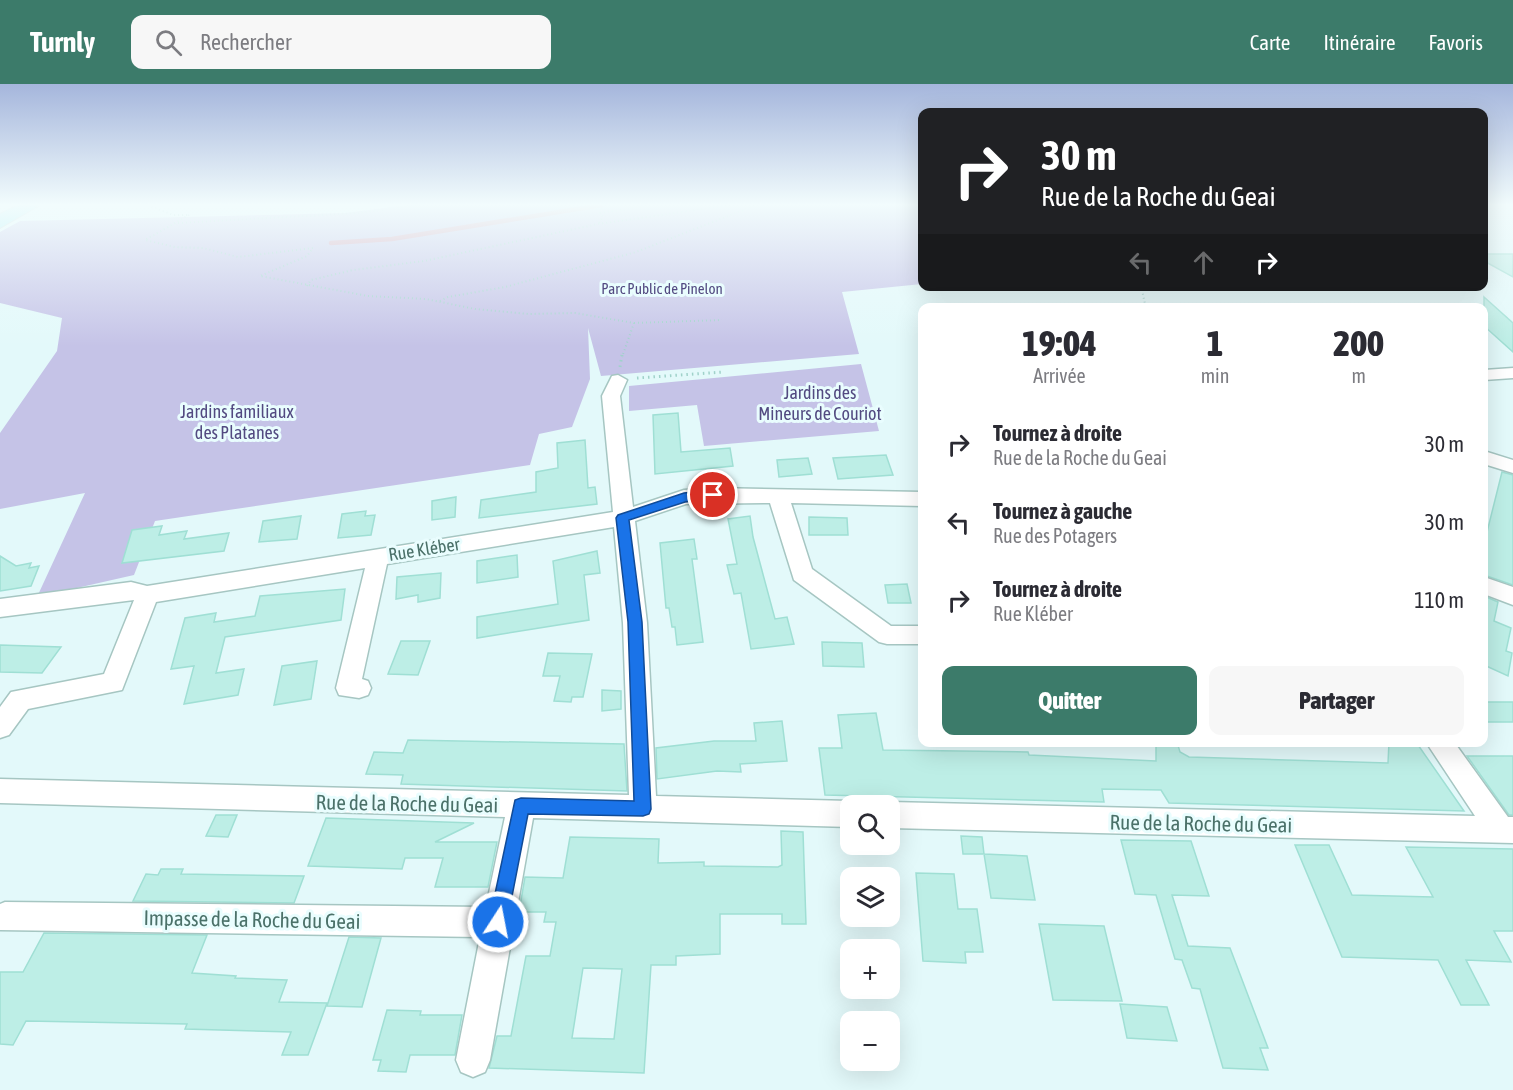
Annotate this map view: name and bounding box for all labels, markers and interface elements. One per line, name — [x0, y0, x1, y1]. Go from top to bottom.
search box — [131, 15, 551, 69]
text: Turnly — [30, 26, 95, 58]
icon: search — [152, 26, 185, 59]
text: Rechercher — [200, 29, 291, 55]
text: Carte — [1250, 30, 1290, 54]
text: Itinéraire — [1323, 30, 1395, 54]
text: Favoris — [1428, 30, 1483, 54]
text: 30 m — [1041, 131, 1116, 179]
icon: right — [942, 132, 1020, 210]
text: Rue de la Roche du Geai — [1041, 181, 1276, 212]
icon: left — [1124, 246, 1157, 279]
icon: ahead — [1187, 246, 1220, 279]
icon: right — [1250, 246, 1283, 279]
park label: Parc Public de Pinelon — [601, 280, 723, 297]
text: 19:04 — [1022, 322, 1097, 364]
text: 1 — [1207, 322, 1223, 364]
text: 200 — [1333, 322, 1384, 364]
text: Arrivée — [1033, 364, 1085, 387]
text: min — [1201, 364, 1229, 387]
text: m — [1351, 364, 1366, 387]
park label: Jardins des Mineurs de Couriot — [758, 382, 882, 424]
park label: Jardins familiaux des Platanes — [180, 401, 294, 443]
text: Tournez à droite — [993, 420, 1122, 446]
icon: right — [942, 428, 975, 461]
text: 30 m — [1424, 431, 1464, 457]
text: Rue de la Roche du Geai — [993, 446, 1167, 469]
pin — [687, 469, 738, 520]
icon: arrive — [696, 478, 729, 511]
text: Tournez à gauche — [993, 498, 1132, 524]
icon: left — [942, 506, 975, 539]
text: 30 m — [1424, 509, 1464, 535]
text: Rue des Potagers — [993, 524, 1117, 547]
street label: Rue Kléber — [387, 533, 462, 565]
text: Tournez à droite — [993, 576, 1122, 602]
icon: right — [942, 584, 975, 617]
text: 110 m — [1414, 587, 1464, 613]
text: Rue Kléber — [993, 602, 1073, 625]
button: Quitter — [942, 666, 1197, 735]
button: Partager — [1209, 666, 1464, 735]
street label: Rue de la Roche du Geai — [315, 789, 499, 817]
map controls — [840, 795, 900, 1071]
button: search — [840, 795, 900, 855]
street label: Rue de la Roche du Geai — [1109, 809, 1293, 837]
button: layers — [840, 867, 900, 927]
position arrow — [466, 890, 530, 954]
street label: Impasse de la Roche du Geai — [143, 905, 361, 933]
button: + — [840, 939, 900, 999]
button: − — [840, 1011, 900, 1071]

